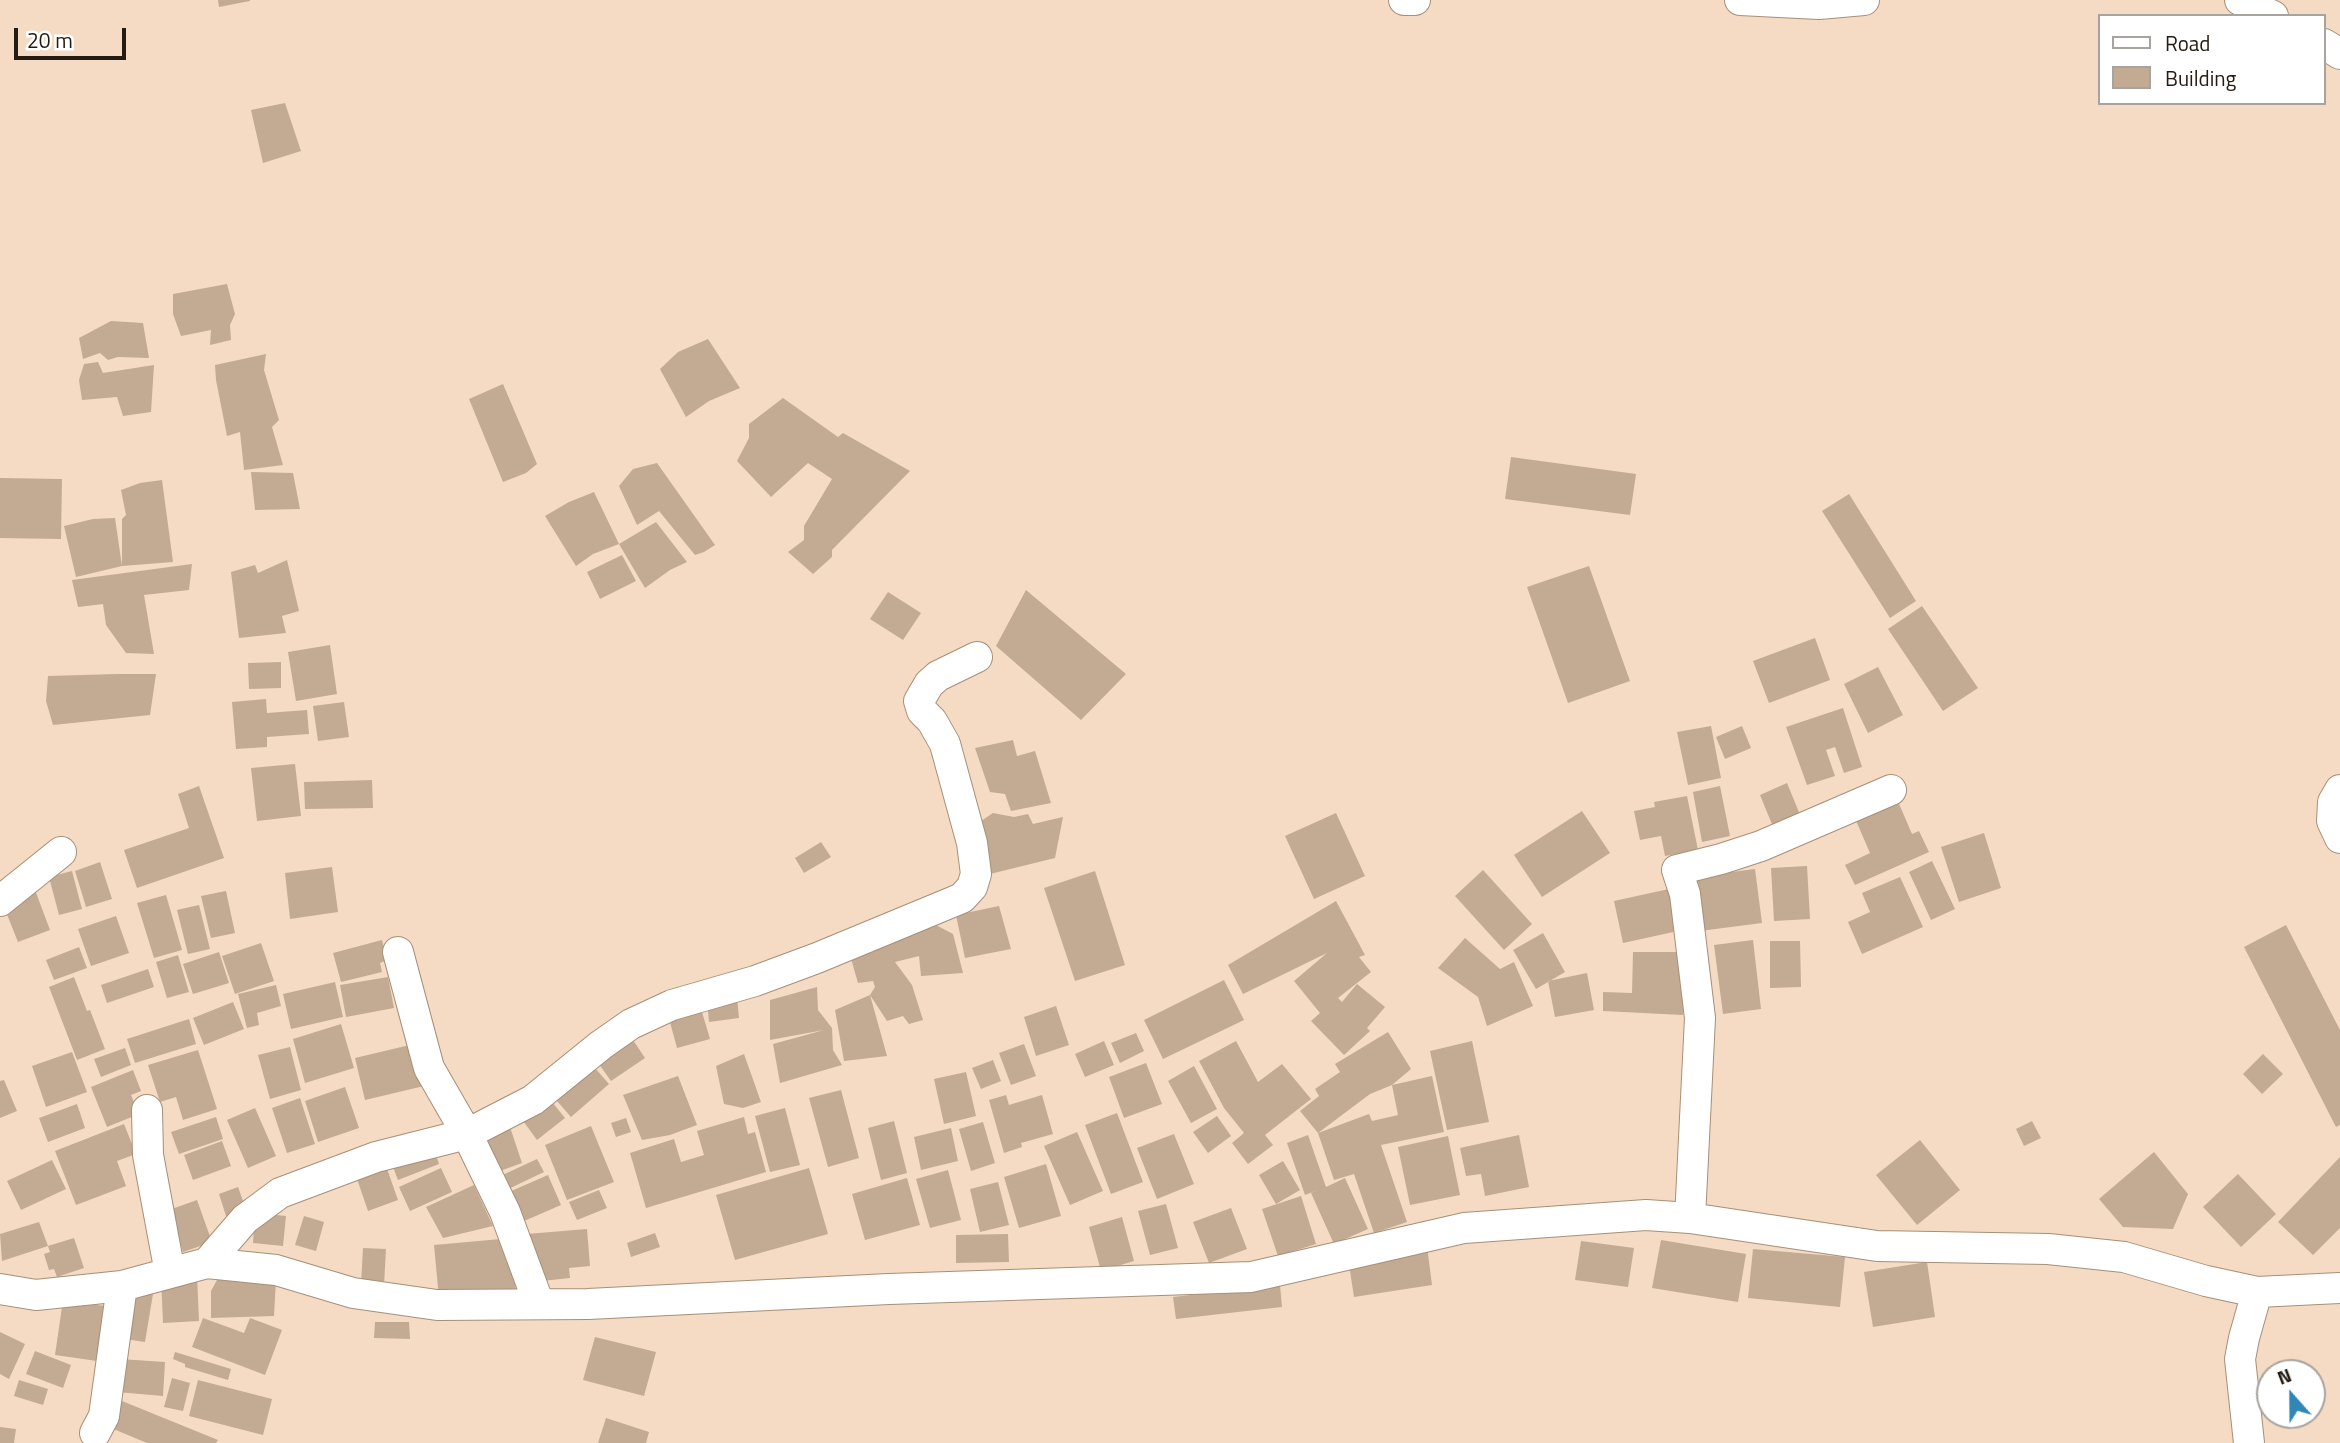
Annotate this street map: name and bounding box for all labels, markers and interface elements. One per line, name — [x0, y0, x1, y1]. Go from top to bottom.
scale bar — [18, 14, 130, 58]
legend — [2098, 14, 2326, 105]
text: 20 m — [27, 24, 73, 56]
text: Road — [2165, 27, 2210, 59]
text: Building — [2165, 62, 2236, 94]
north arrow — [2256, 1359, 2326, 1429]
text: N — [2273, 1360, 2295, 1392]

